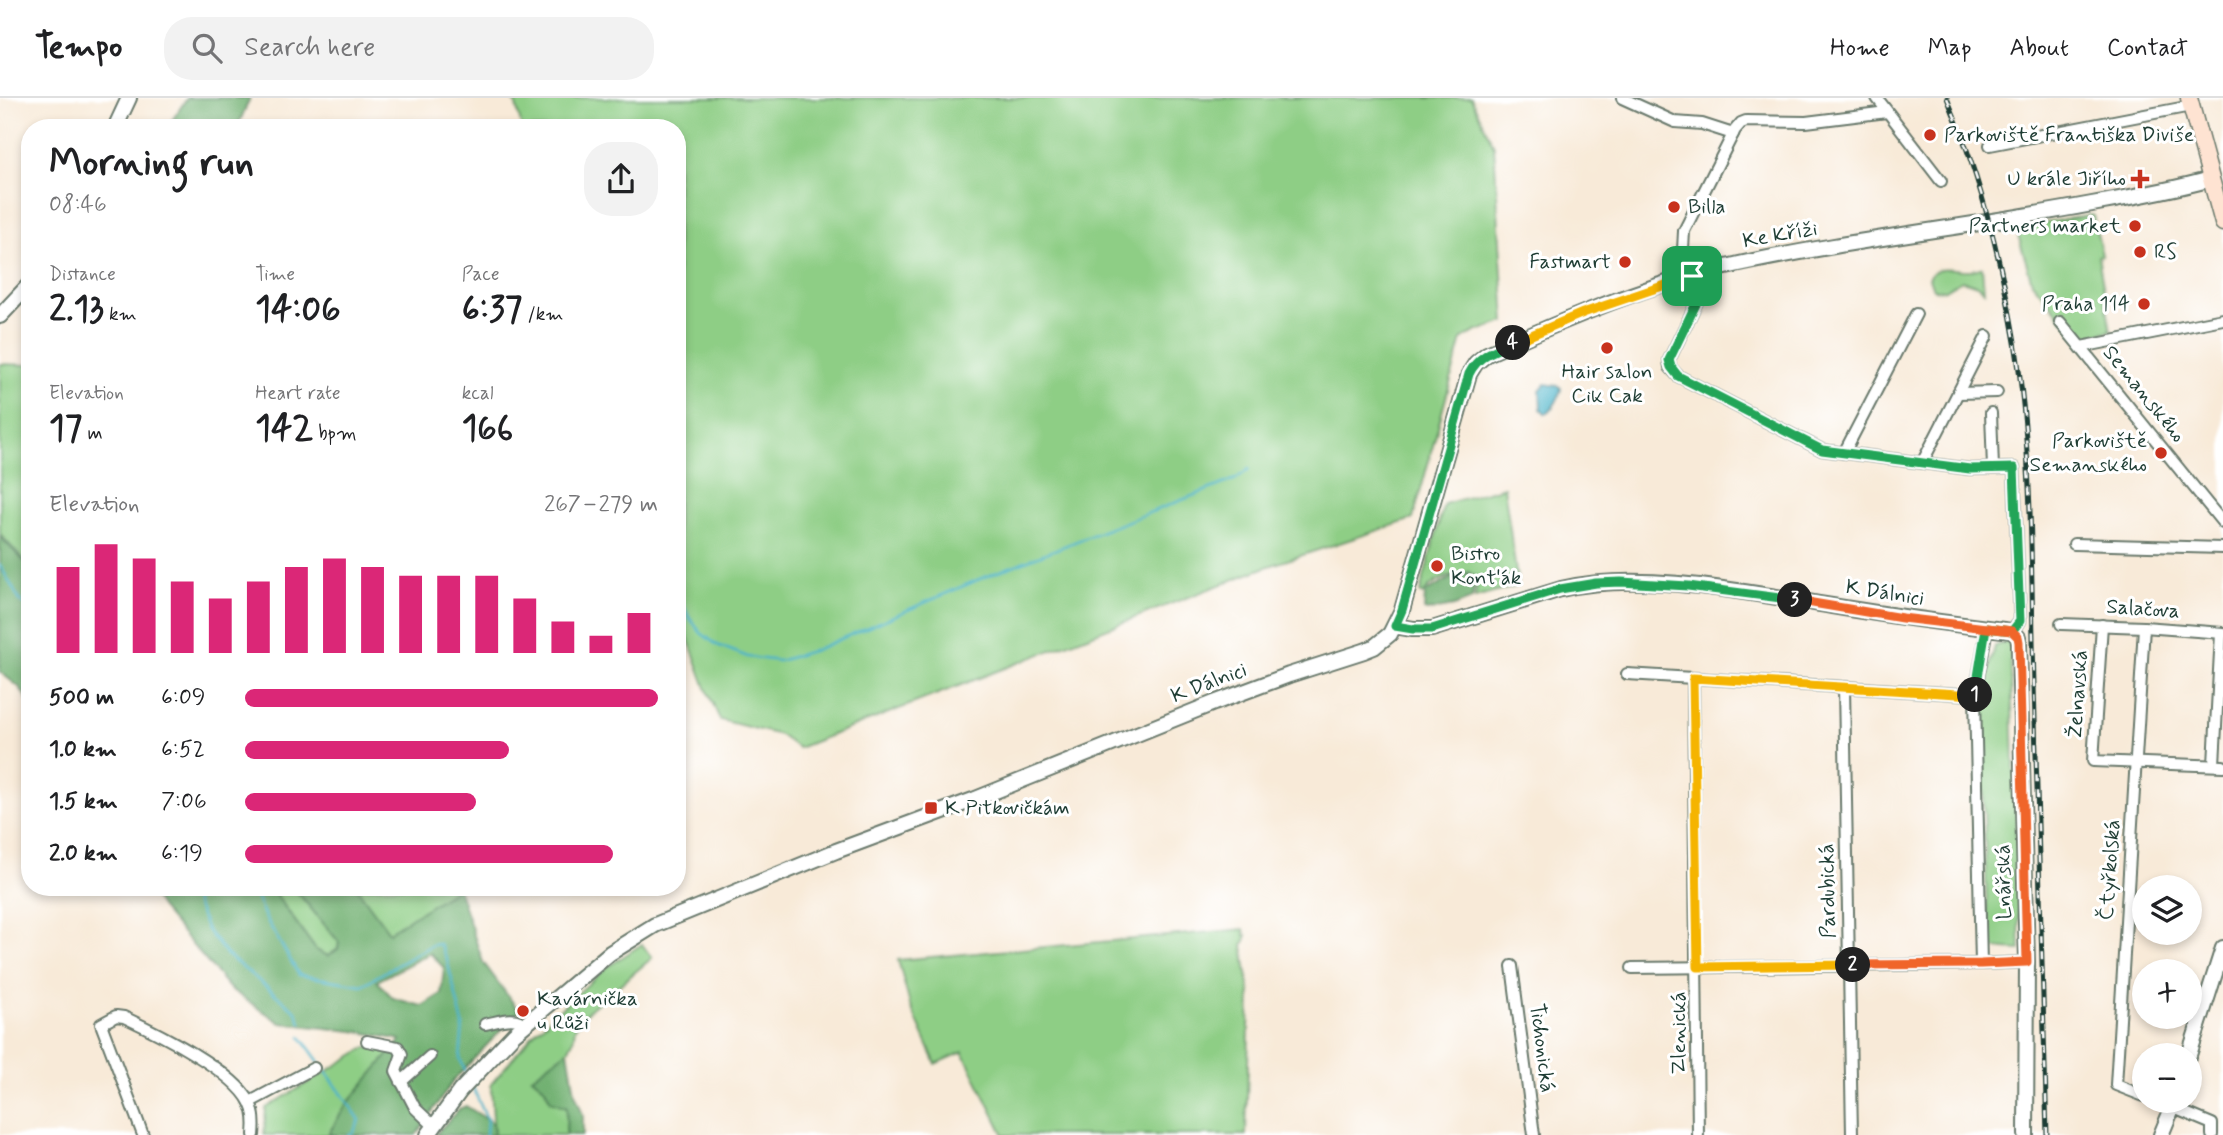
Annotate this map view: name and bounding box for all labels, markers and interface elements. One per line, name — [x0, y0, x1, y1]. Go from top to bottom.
search box — [164, 17, 654, 80]
text: Tempo — [35, 26, 122, 70]
icon: search — [188, 29, 226, 67]
text: Search here — [244, 31, 375, 65]
text: Home — [1830, 33, 1890, 64]
text: Map — [1928, 33, 1972, 64]
text: About — [2010, 33, 2069, 64]
text: Contact — [2107, 33, 2188, 64]
place label: Parkoviště Františka Diviše — [1944, 121, 2194, 149]
marker: Parkoviště Františka Diviše — [1922, 127, 1938, 143]
text: Morning run — [49, 139, 254, 188]
button: share — [584, 142, 658, 216]
place label: U krále Jiřího — [2007, 165, 2126, 193]
marker: U krále Jiřího — [2132, 171, 2148, 187]
text: 08:46 — [49, 190, 107, 220]
place label: Billa — [1688, 193, 1726, 221]
marker: Billa — [1666, 199, 1682, 215]
place label: Partners market — [1969, 212, 2122, 240]
street label: Ke Kříži — [1741, 215, 1820, 255]
marker: Partners market — [2127, 218, 2143, 234]
place label: RS — [2154, 238, 2177, 266]
marker: RS — [2132, 244, 2148, 260]
pin — [1662, 246, 1722, 306]
place label: Fastmart — [1529, 248, 1611, 276]
marker: Fastmart — [1617, 254, 1633, 270]
icon: arrive — [1673, 257, 1711, 295]
text: Distance — [49, 262, 116, 287]
text: Time — [255, 262, 295, 287]
text: Pace — [462, 262, 499, 287]
text: 2.13 — [49, 287, 104, 333]
text: 14:06 — [255, 287, 340, 333]
text: 6:37 — [462, 287, 522, 333]
place label: Praha 114 — [2042, 290, 2130, 318]
marker: Praha 114 — [2136, 296, 2152, 312]
text: km — [104, 302, 137, 327]
text: /km — [522, 302, 564, 327]
pin: 4 — [1496, 326, 1530, 360]
text: 4 — [1507, 330, 1518, 355]
marker: Hair salon Cik Cak — [1599, 340, 1615, 356]
street label: Semanského — [2096, 340, 2192, 448]
place label: Hair salon Cik Cak — [1561, 358, 1653, 410]
text: Elevation — [49, 381, 124, 406]
text: Heart rate — [255, 381, 341, 406]
text: kcal — [462, 381, 494, 406]
text: 17 — [49, 406, 82, 452]
text: 142 — [255, 406, 313, 452]
text: 166 — [462, 406, 513, 452]
text: m — [82, 421, 103, 446]
text: bpm — [313, 421, 357, 446]
place label: Parkoviště Semanského — [2030, 427, 2147, 479]
marker: Parkoviště Semanského — [2153, 445, 2169, 461]
text: Elevation — [49, 490, 140, 520]
text: 267–279 m — [544, 490, 658, 520]
place label: Bistro Kont'ák — [1451, 540, 1522, 592]
marker: Bistro Kont'ák — [1429, 558, 1445, 574]
street label: K Dálnici — [1844, 573, 1926, 613]
pin: 3 — [1778, 582, 1812, 618]
text: 3 — [1790, 587, 1799, 612]
street label: Salačova — [2105, 592, 2181, 626]
street label: Želnavská — [2061, 649, 2095, 739]
street label: K Dálnici — [1167, 656, 1251, 710]
pin: 1 — [1958, 678, 1993, 712]
text: 1 — [1970, 682, 1979, 707]
text: 500 m — [49, 683, 114, 713]
text: 6:09 — [161, 683, 205, 713]
text: 1.0 km — [49, 735, 117, 765]
text: 6:52 — [161, 735, 205, 765]
text: 1.5 km — [49, 787, 118, 817]
text: 7:06 — [161, 787, 207, 817]
place label: K Pitkovičkám — [945, 794, 1070, 822]
marker: K Pitkovičkám — [923, 800, 939, 816]
street label: Čtyřkolská — [2093, 819, 2127, 921]
text: 2.0 km — [49, 839, 118, 869]
text: 6:19 — [161, 839, 203, 869]
street label: Pardubická — [1813, 843, 1843, 939]
street label: Lnářská — [1989, 844, 2019, 920]
map controls — [2132, 875, 2202, 1113]
button: layers — [2132, 875, 2202, 945]
pin: 2 — [1836, 948, 1870, 982]
text: 2 — [1848, 952, 1857, 977]
button: + — [2132, 959, 2202, 1029]
place label: Kavárnička u Růži — [537, 985, 638, 1037]
street label: Zlenická — [1665, 991, 1693, 1075]
street label: Tichonická — [1523, 1002, 1561, 1094]
marker: Kavárnička u Růži — [515, 1003, 531, 1019]
button: − — [2132, 1043, 2202, 1113]

